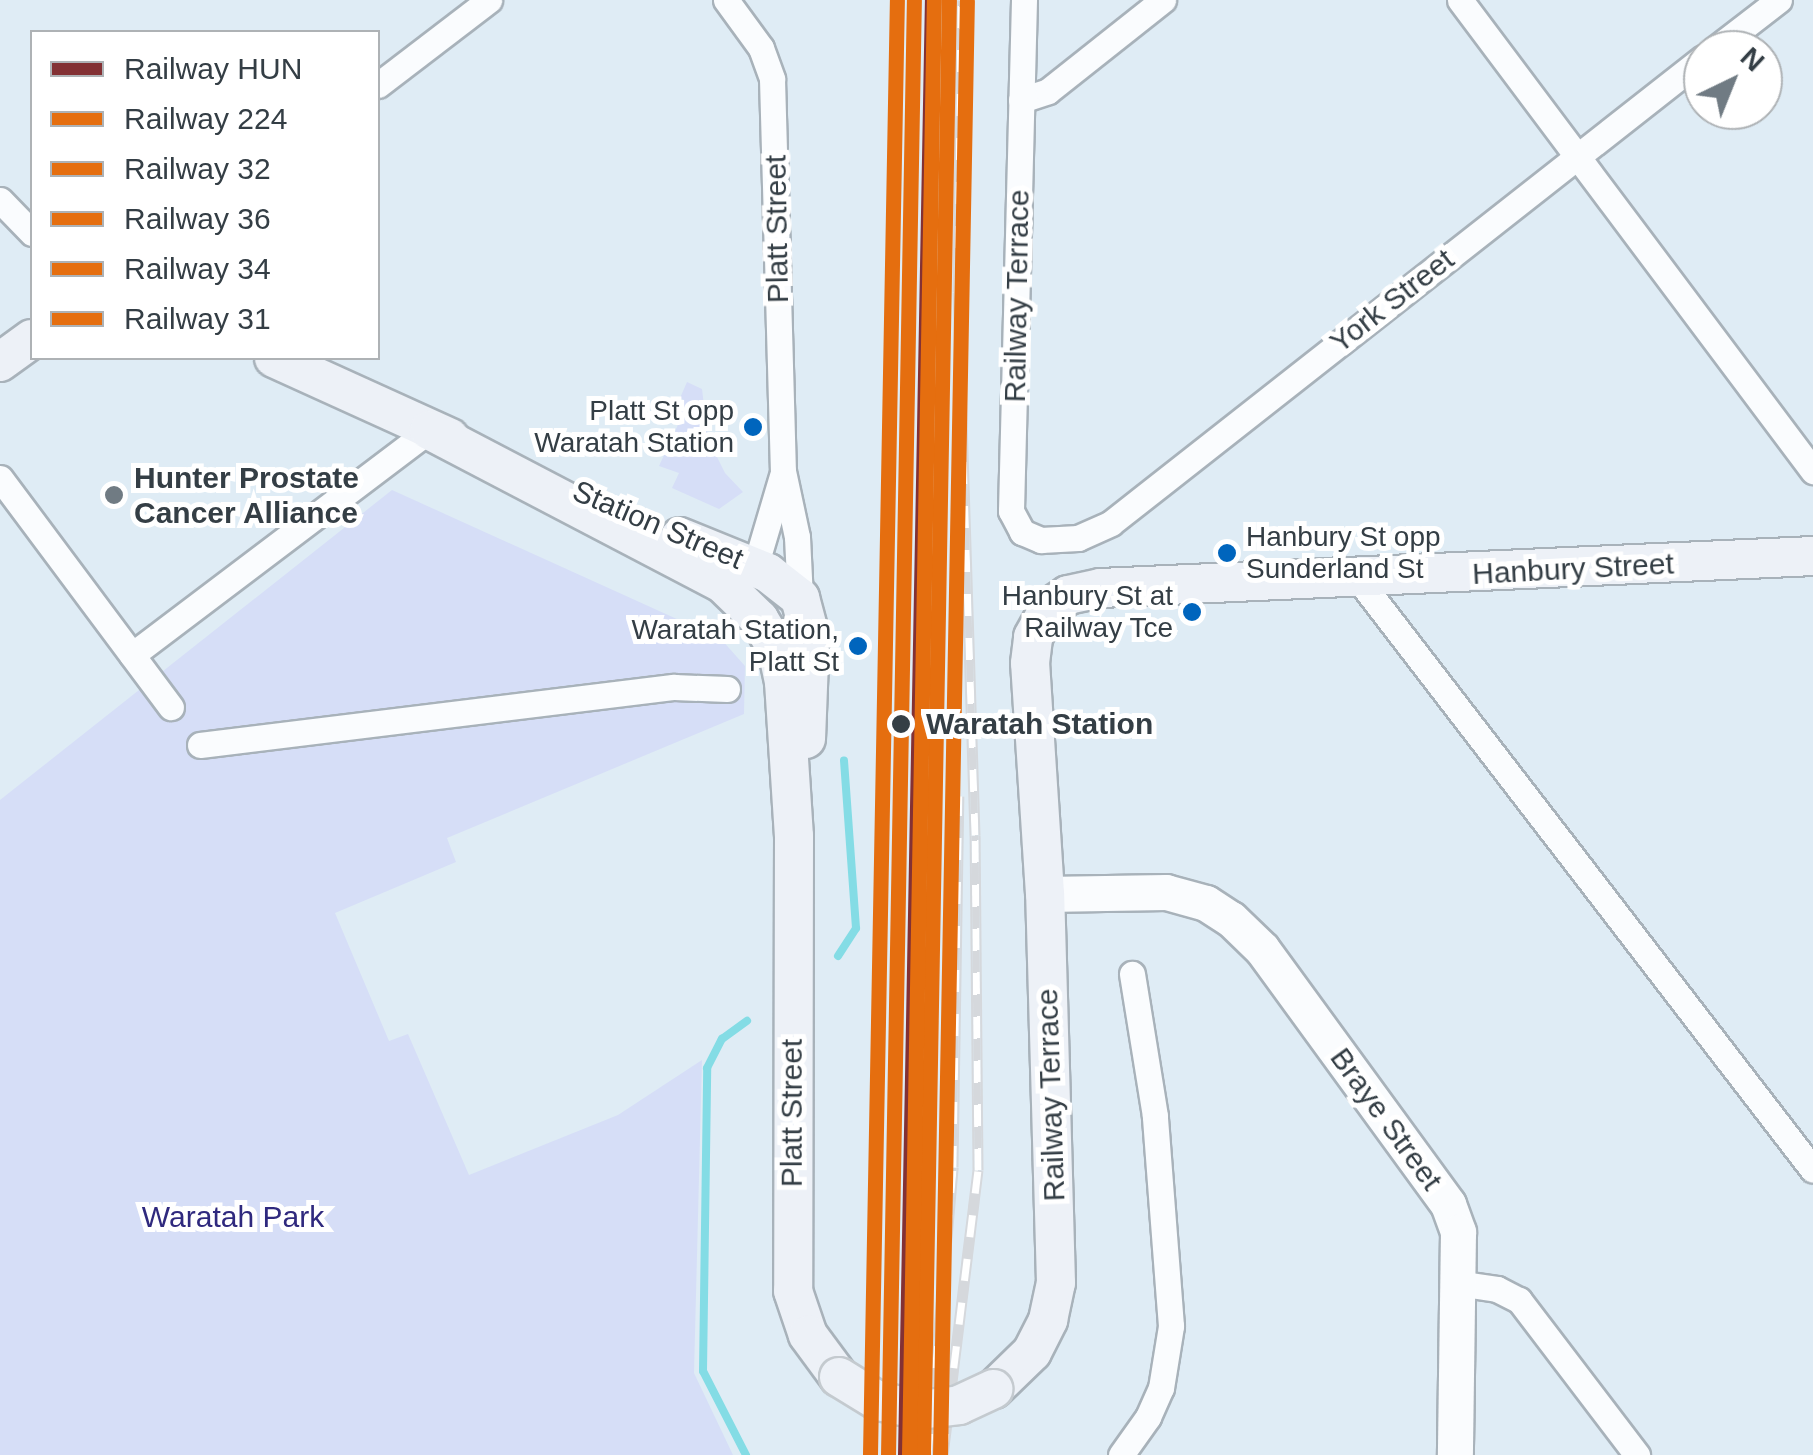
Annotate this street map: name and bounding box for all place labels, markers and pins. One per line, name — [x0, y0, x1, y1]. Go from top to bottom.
place label: Platt St opp Waratah Station — [534, 394, 734, 460]
marker: Platt St opp Waratah Station — [743, 417, 763, 437]
place label: Hunter Prostate Cancer Alliance — [134, 460, 359, 530]
marker: Hunter Prostate Cancer Alliance — [103, 484, 125, 506]
place label: Hanbury St opp Sunderland St — [1246, 520, 1441, 586]
marker: Hanbury St opp Sunderland St — [1217, 543, 1237, 563]
place label: Hanbury St at Railway Tce — [1002, 579, 1173, 645]
marker: Hanbury St at Railway Tce — [1182, 602, 1202, 622]
place label: Waratah Station, Platt St — [631, 613, 839, 679]
marker: Waratah Station, Platt St — [848, 636, 868, 656]
place label: Waratah Station — [926, 706, 1153, 742]
marker: Waratah Station — [885, 708, 917, 740]

